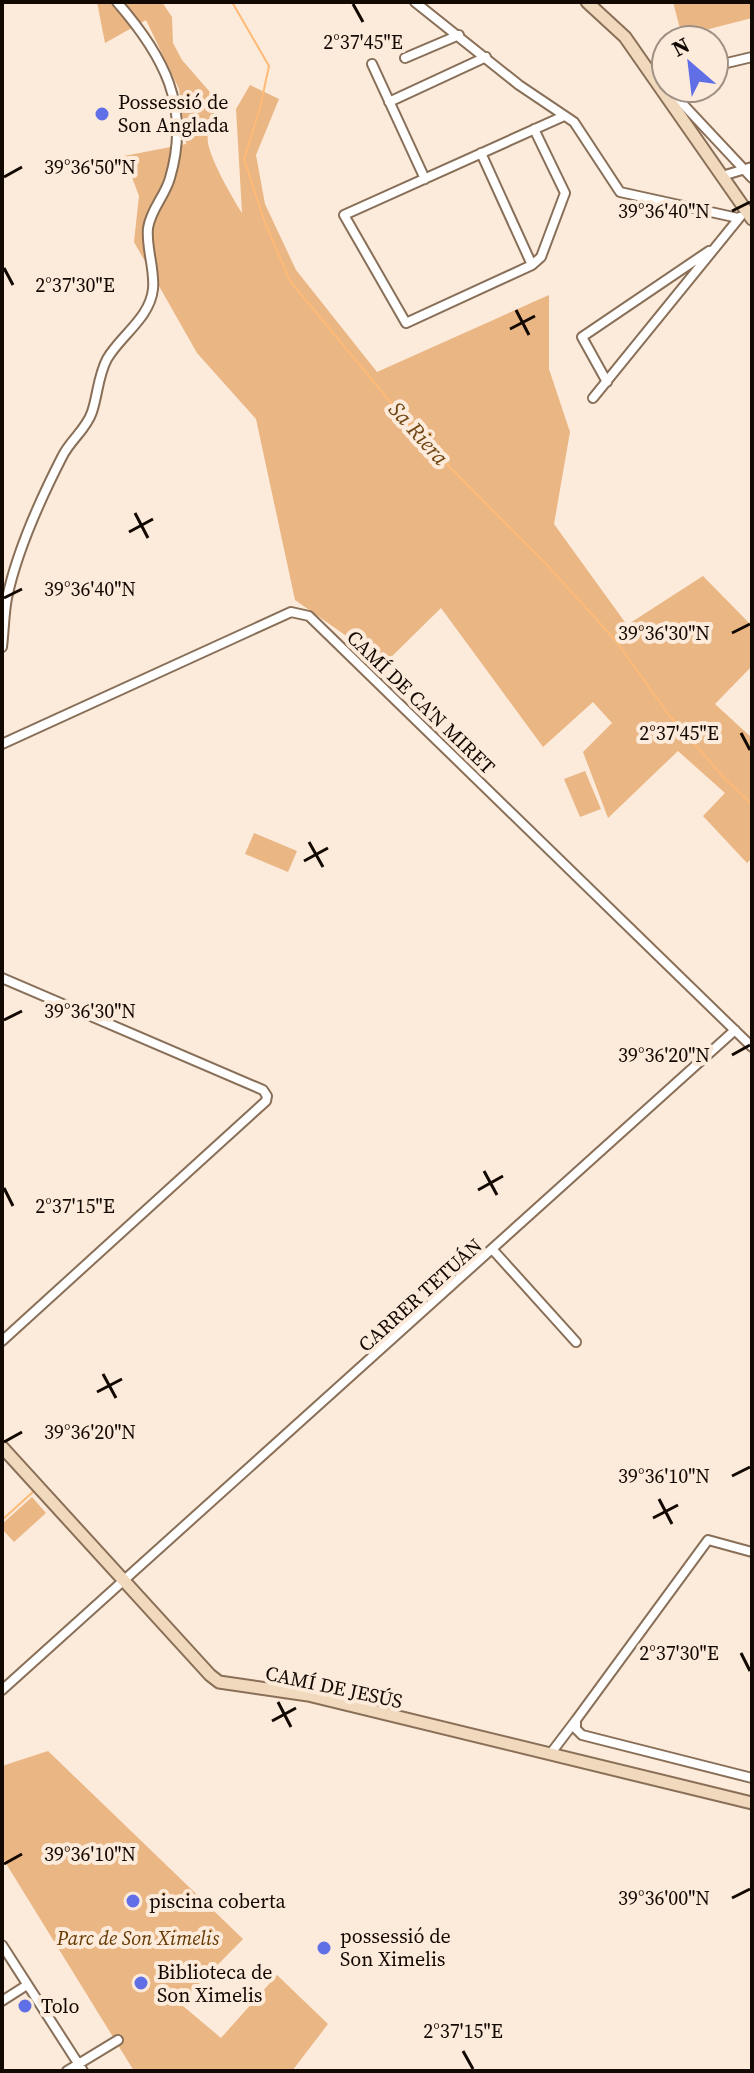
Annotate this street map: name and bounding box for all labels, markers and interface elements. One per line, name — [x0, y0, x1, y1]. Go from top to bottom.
north arrow — [650, 24, 730, 104]
text: 2°37'45"E — [323, 28, 403, 56]
text: N — [666, 29, 695, 63]
place label: Possessió de Son Anglada — [118, 88, 230, 139]
marker: Possessió de Son Anglada — [93, 105, 111, 123]
text: 39°36'50"N — [44, 153, 136, 181]
text: 39°36'40"N — [618, 197, 710, 225]
text: 2°37'30"E — [35, 271, 115, 299]
water label: Sa Riera — [382, 395, 456, 472]
text: 39°36'40"N — [44, 575, 136, 603]
text: 39°36'30"N — [618, 619, 710, 647]
street label: CAMÍ DE CA'N MIRET — [341, 624, 501, 780]
text: 2°37'45"E — [639, 719, 719, 747]
text: 39°36'30"N — [44, 997, 136, 1025]
text: 39°36'20"N — [618, 1041, 710, 1069]
text: 2°37'15"E — [35, 1192, 115, 1220]
street label: CARRER TETUÁN — [352, 1232, 488, 1358]
text: 39°36'20"N — [44, 1418, 136, 1446]
text: 39°36'10"N — [618, 1462, 710, 1490]
text: 2°37'30"E — [639, 1639, 719, 1667]
street label: CAMÍ DE JESÚS — [263, 1659, 405, 1715]
text: 39°36'10"N — [44, 1840, 136, 1868]
text: 39°36'00"N — [618, 1884, 710, 1912]
place label: piscina coberta — [149, 1887, 287, 1915]
marker: piscina coberta — [124, 1892, 142, 1910]
place label: possessió de Son Ximelis — [340, 1922, 451, 1973]
park label: Parc de Son Ximelis — [56, 1924, 220, 1952]
marker: possessió de Son Ximelis — [315, 1939, 333, 1957]
place label: Biblioteca de Son Ximelis — [157, 1958, 272, 2009]
marker: Biblioteca de Son Ximelis — [132, 1974, 150, 1992]
place label: Tolo — [41, 1992, 79, 2020]
marker: Tolo — [16, 1997, 34, 2015]
text: 2°37'15"E — [423, 2017, 503, 2045]

